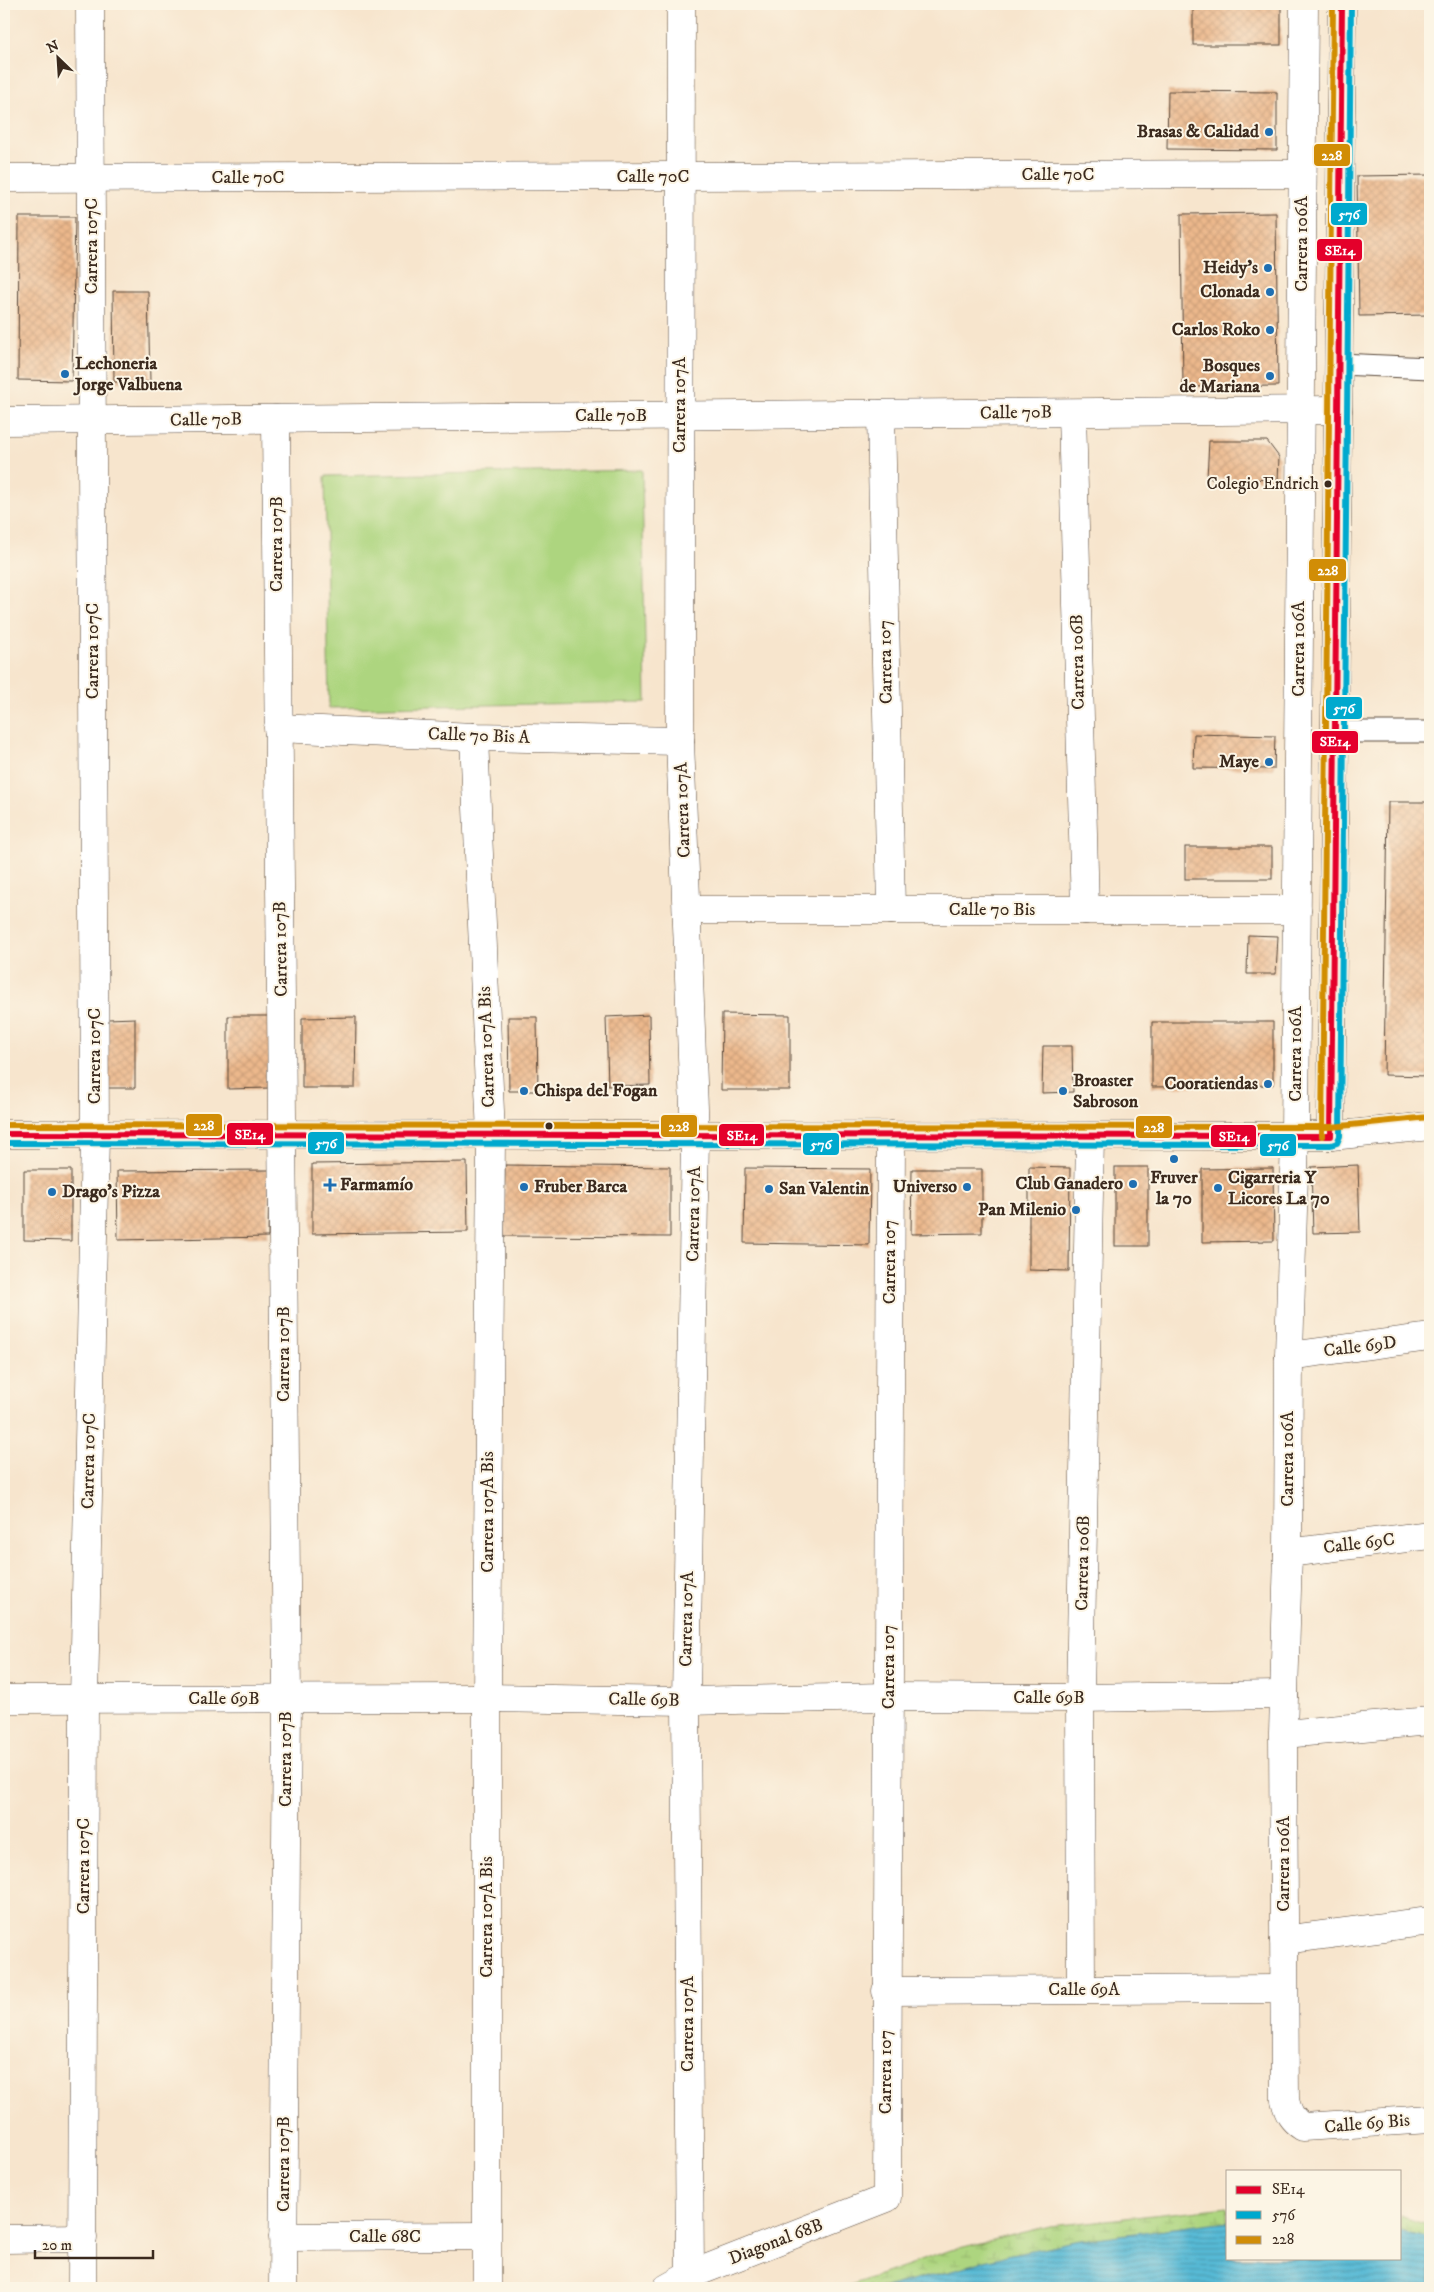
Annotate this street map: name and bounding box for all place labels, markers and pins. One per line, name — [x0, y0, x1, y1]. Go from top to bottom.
place label: Brasas & Calidad — [1137, 121, 1260, 143]
marker: Brasas & Calidad — [1263, 126, 1275, 138]
place label: Heidy's — [1203, 257, 1258, 279]
marker: Heidy's — [1262, 262, 1274, 274]
place label: Clonada — [1200, 281, 1260, 303]
marker: Clonada — [1264, 286, 1276, 298]
place label: Carlos Roko — [1172, 319, 1260, 341]
marker: Carlos Roko — [1264, 324, 1276, 336]
place label: Lechoneria Jorge Valbuena — [73, 353, 183, 396]
place label: Bosques de Mariana — [1180, 355, 1260, 398]
marker: Lechoneria Jorge Valbuena — [59, 368, 71, 380]
marker: Bosques de Mariana — [1264, 370, 1276, 382]
place label: Colegio Endrich — [1207, 473, 1319, 495]
marker: Colegio Endrich — [1323, 479, 1333, 489]
place label: Maye — [1219, 751, 1260, 773]
marker: Maye — [1263, 756, 1275, 768]
place label: Broaster Sabroson — [1073, 1070, 1139, 1113]
place label: Cooratiendas — [1164, 1073, 1258, 1095]
marker: Cooratiendas — [1262, 1078, 1274, 1090]
place label: Chispa del Fogan — [534, 1080, 658, 1102]
marker: Chispa del Fogan — [518, 1085, 530, 1097]
marker: Broaster Sabroson — [1057, 1085, 1069, 1097]
unlabelled marker — [544, 1121, 554, 1131]
marker: Fruver la 70 — [1168, 1153, 1180, 1165]
place label: Fruver la 70 — [1150, 1167, 1198, 1210]
place label: Cigarreria Y Licores La 70 — [1228, 1167, 1330, 1210]
place label: Club Ganadero — [1016, 1173, 1123, 1195]
place label: Farmamío — [340, 1174, 413, 1196]
place label: Fruber Barca — [534, 1176, 627, 1198]
place label: Universo — [893, 1176, 957, 1198]
place label: San Valentin — [779, 1178, 870, 1200]
marker: Club Ganadero — [1127, 1178, 1139, 1190]
marker: Farmamío — [324, 1179, 336, 1191]
place label: Drago's Pizza — [62, 1181, 160, 1203]
marker: Fruber Barca — [518, 1181, 530, 1193]
marker: Universo — [961, 1181, 973, 1193]
marker: Cigarreria Y Licores La 70 — [1212, 1182, 1224, 1194]
marker: San Valentin — [763, 1183, 775, 1195]
marker: Drago's Pizza — [46, 1186, 58, 1198]
place label: Pan Milenio — [978, 1199, 1066, 1221]
marker: Pan Milenio — [1070, 1204, 1082, 1216]

